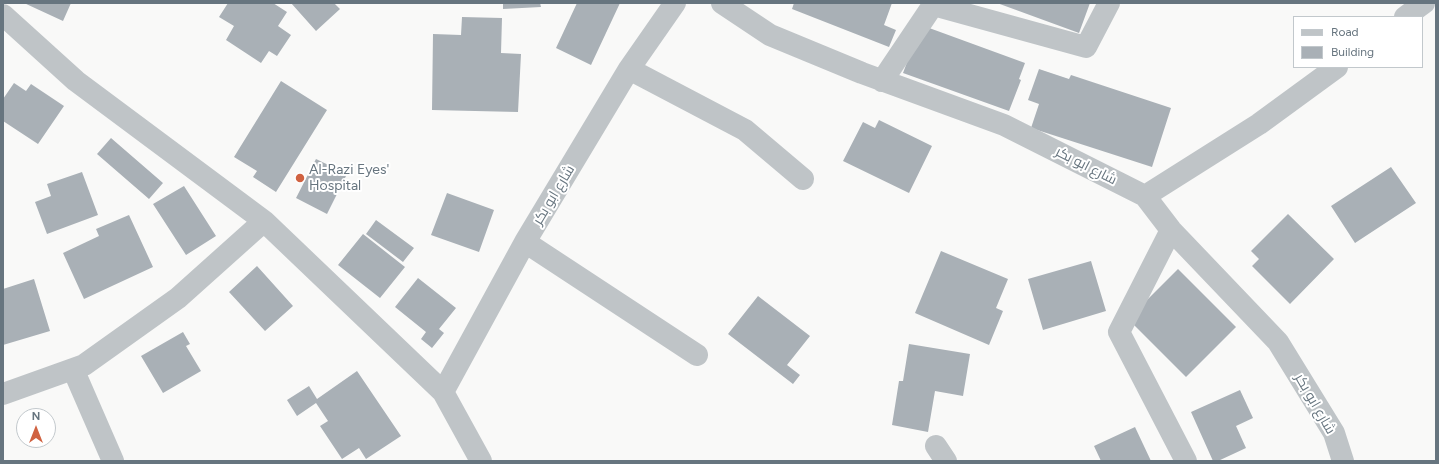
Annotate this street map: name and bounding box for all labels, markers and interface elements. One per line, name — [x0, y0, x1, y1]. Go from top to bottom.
legend — [1293, 16, 1423, 68]
text: Road — [1331, 25, 1359, 39]
text: Building — [1331, 45, 1374, 59]
street label: شارع ابو بكر — [1052, 143, 1120, 189]
place label: Al-Razi Eyes' Hospital — [309, 162, 389, 194]
street label: شارع ابو بكر — [530, 162, 578, 228]
marker: Al-Razi Eyes' Hospital — [294, 172, 306, 184]
street label: شارع ابو بكر — [1291, 371, 1339, 437]
north arrow — [16, 408, 56, 448]
text: N — [32, 410, 40, 423]

